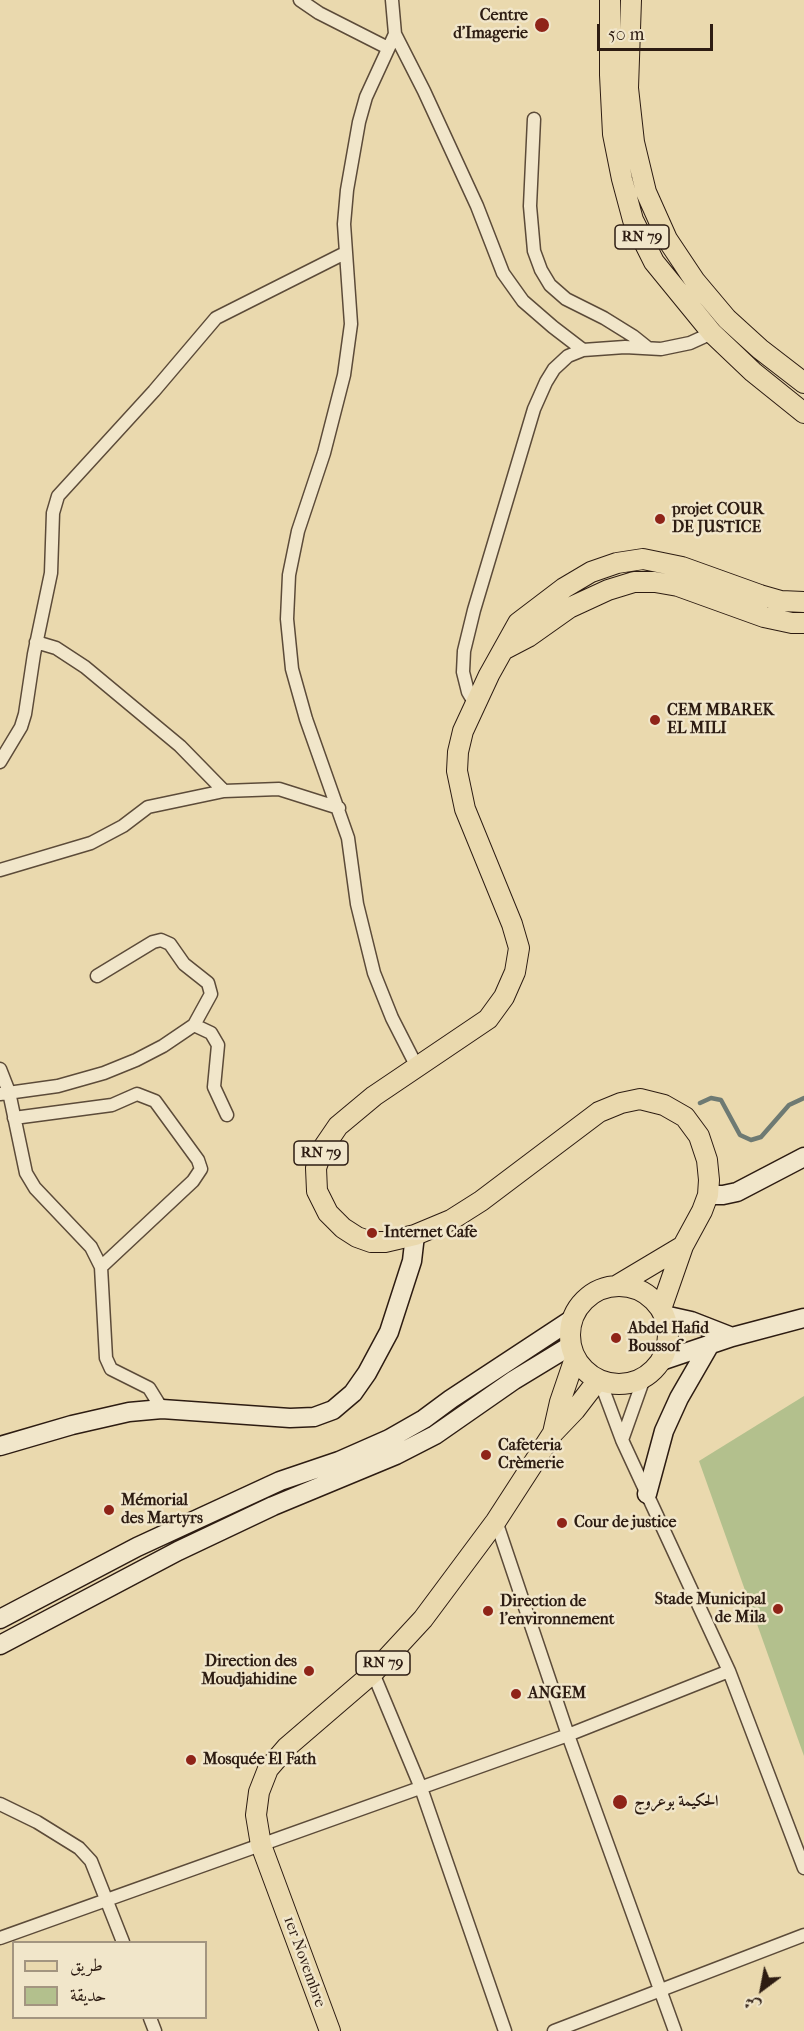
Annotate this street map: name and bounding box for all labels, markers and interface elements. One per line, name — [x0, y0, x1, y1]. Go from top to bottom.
place label: Centre d'Imagerie — [453, 6, 528, 44]
scale bar — [600, 12, 716, 50]
marker: Centre d'Imagerie — [533, 16, 551, 34]
text: 50 m — [608, 24, 644, 45]
road number: RN 79 — [615, 225, 669, 249]
place label: projet COUR DE JUSTICE — [672, 500, 764, 538]
marker: projet COUR DE JUSTICE — [653, 512, 667, 526]
place label: CEM MBAREK EL MILI — [667, 701, 774, 739]
marker: CEM MBAREK EL MILI — [648, 713, 662, 727]
road number: RN 79 — [294, 1141, 348, 1165]
place label: Internet Cafe — [384, 1223, 477, 1243]
marker: Internet Cafe — [365, 1226, 379, 1240]
place label: Abdel Hafid Boussof — [628, 1319, 709, 1357]
marker: Abdel Hafid Boussof — [609, 1331, 623, 1345]
place label: Cafeteria Crèmerie — [498, 1436, 564, 1474]
marker: Cafeteria Crèmerie — [479, 1448, 493, 1462]
place label: Mémorial des Martyrs — [121, 1491, 203, 1529]
marker: Mémorial des Martyrs — [102, 1503, 116, 1517]
place label: Cour de justice — [574, 1513, 676, 1533]
marker: Cour de justice — [555, 1516, 569, 1530]
place label: Stade Municipal de Mila — [655, 1590, 766, 1628]
place label: Direction de l'environnement — [500, 1592, 614, 1630]
marker: Stade Municipal de Mila — [771, 1602, 785, 1616]
marker: Direction de l'environnement — [481, 1604, 495, 1618]
road number: RN 79 — [356, 1651, 410, 1675]
place label: Direction des Moudjahidine — [201, 1652, 297, 1690]
marker: Direction des Moudjahidine — [302, 1664, 316, 1678]
place label: ANGEM — [528, 1684, 586, 1704]
marker: ANGEM — [509, 1687, 523, 1701]
place label: Mosquée El Fath — [203, 1750, 316, 1770]
marker: Mosquée El Fath — [184, 1753, 198, 1767]
place label: الحكيمة بوعروج — [634, 1792, 719, 1812]
marker: الحكيمة بوعروج — [611, 1793, 629, 1811]
street label: 1er Novembre — [279, 1914, 329, 2010]
legend — [12, 1941, 207, 2019]
text: طريق — [70, 1955, 103, 1976]
north arrow — [732, 1959, 792, 2019]
text: حديقة — [70, 1985, 106, 2006]
text: ش — [740, 1992, 764, 2017]

